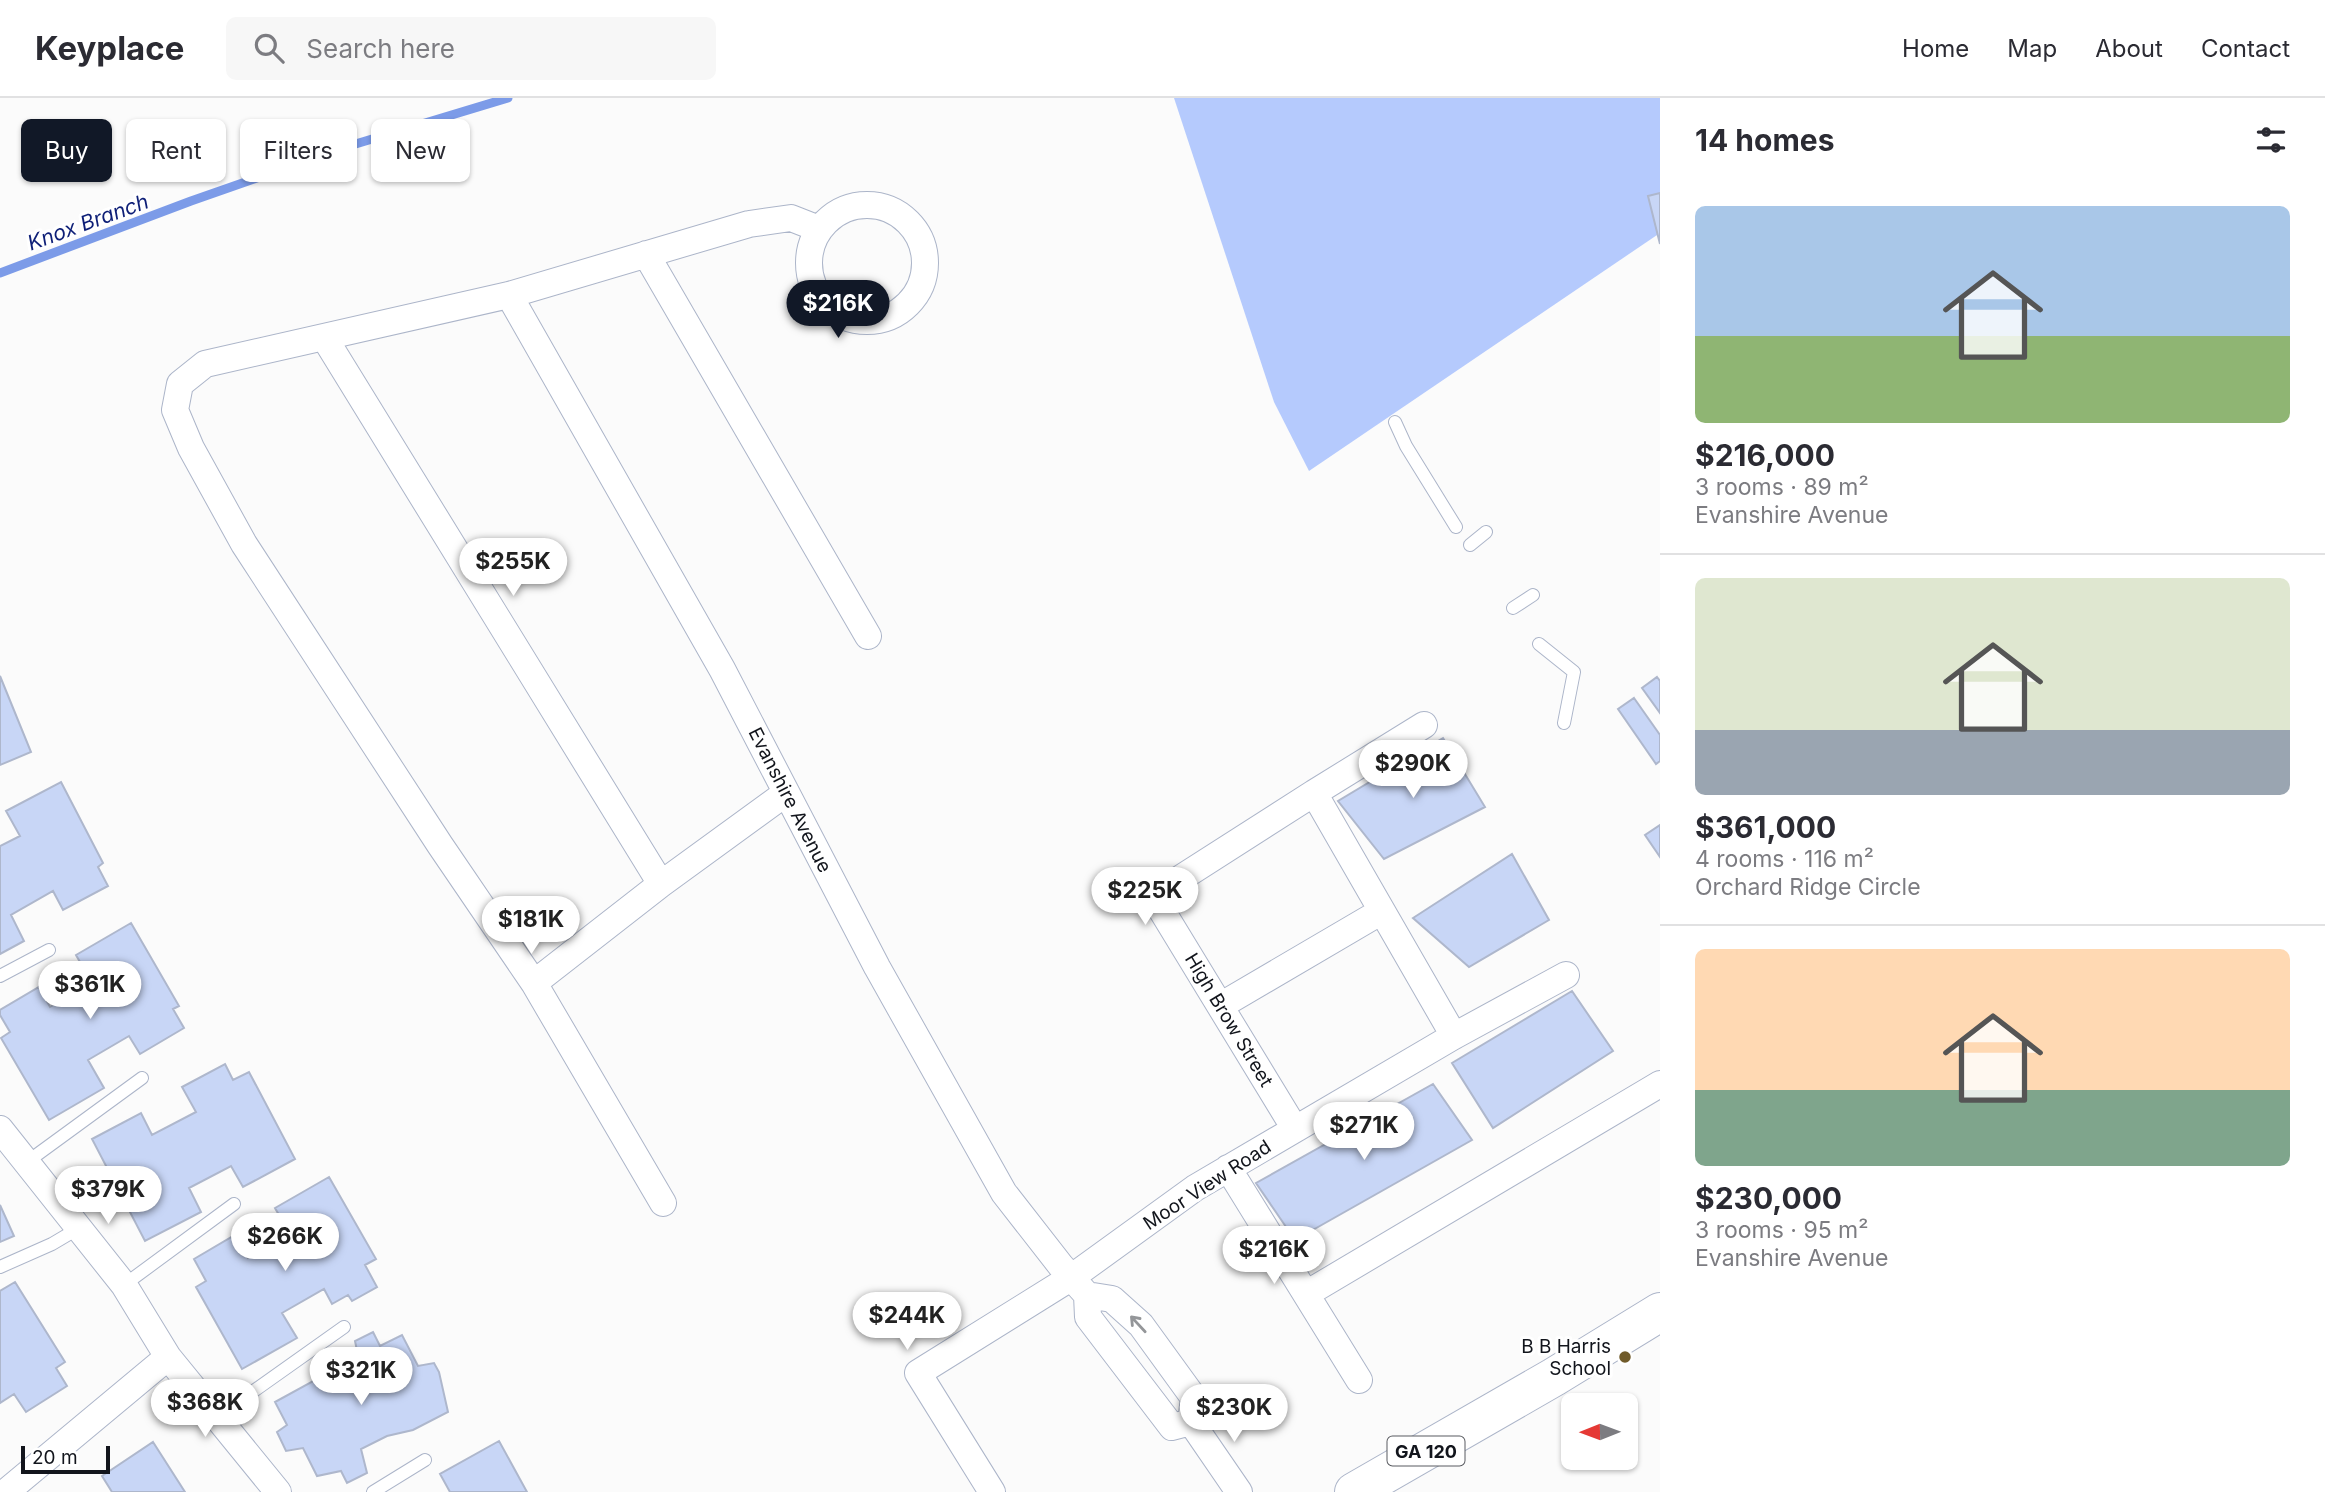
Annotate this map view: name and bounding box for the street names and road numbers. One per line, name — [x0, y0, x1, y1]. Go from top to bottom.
street label: Evanshire Avenue — [743, 724, 837, 876]
street label: High Brow Street — [1180, 949, 1278, 1091]
street label: Moor View Road — [1139, 1135, 1275, 1235]
road number: GA 120 — [1388, 1436, 1464, 1466]

